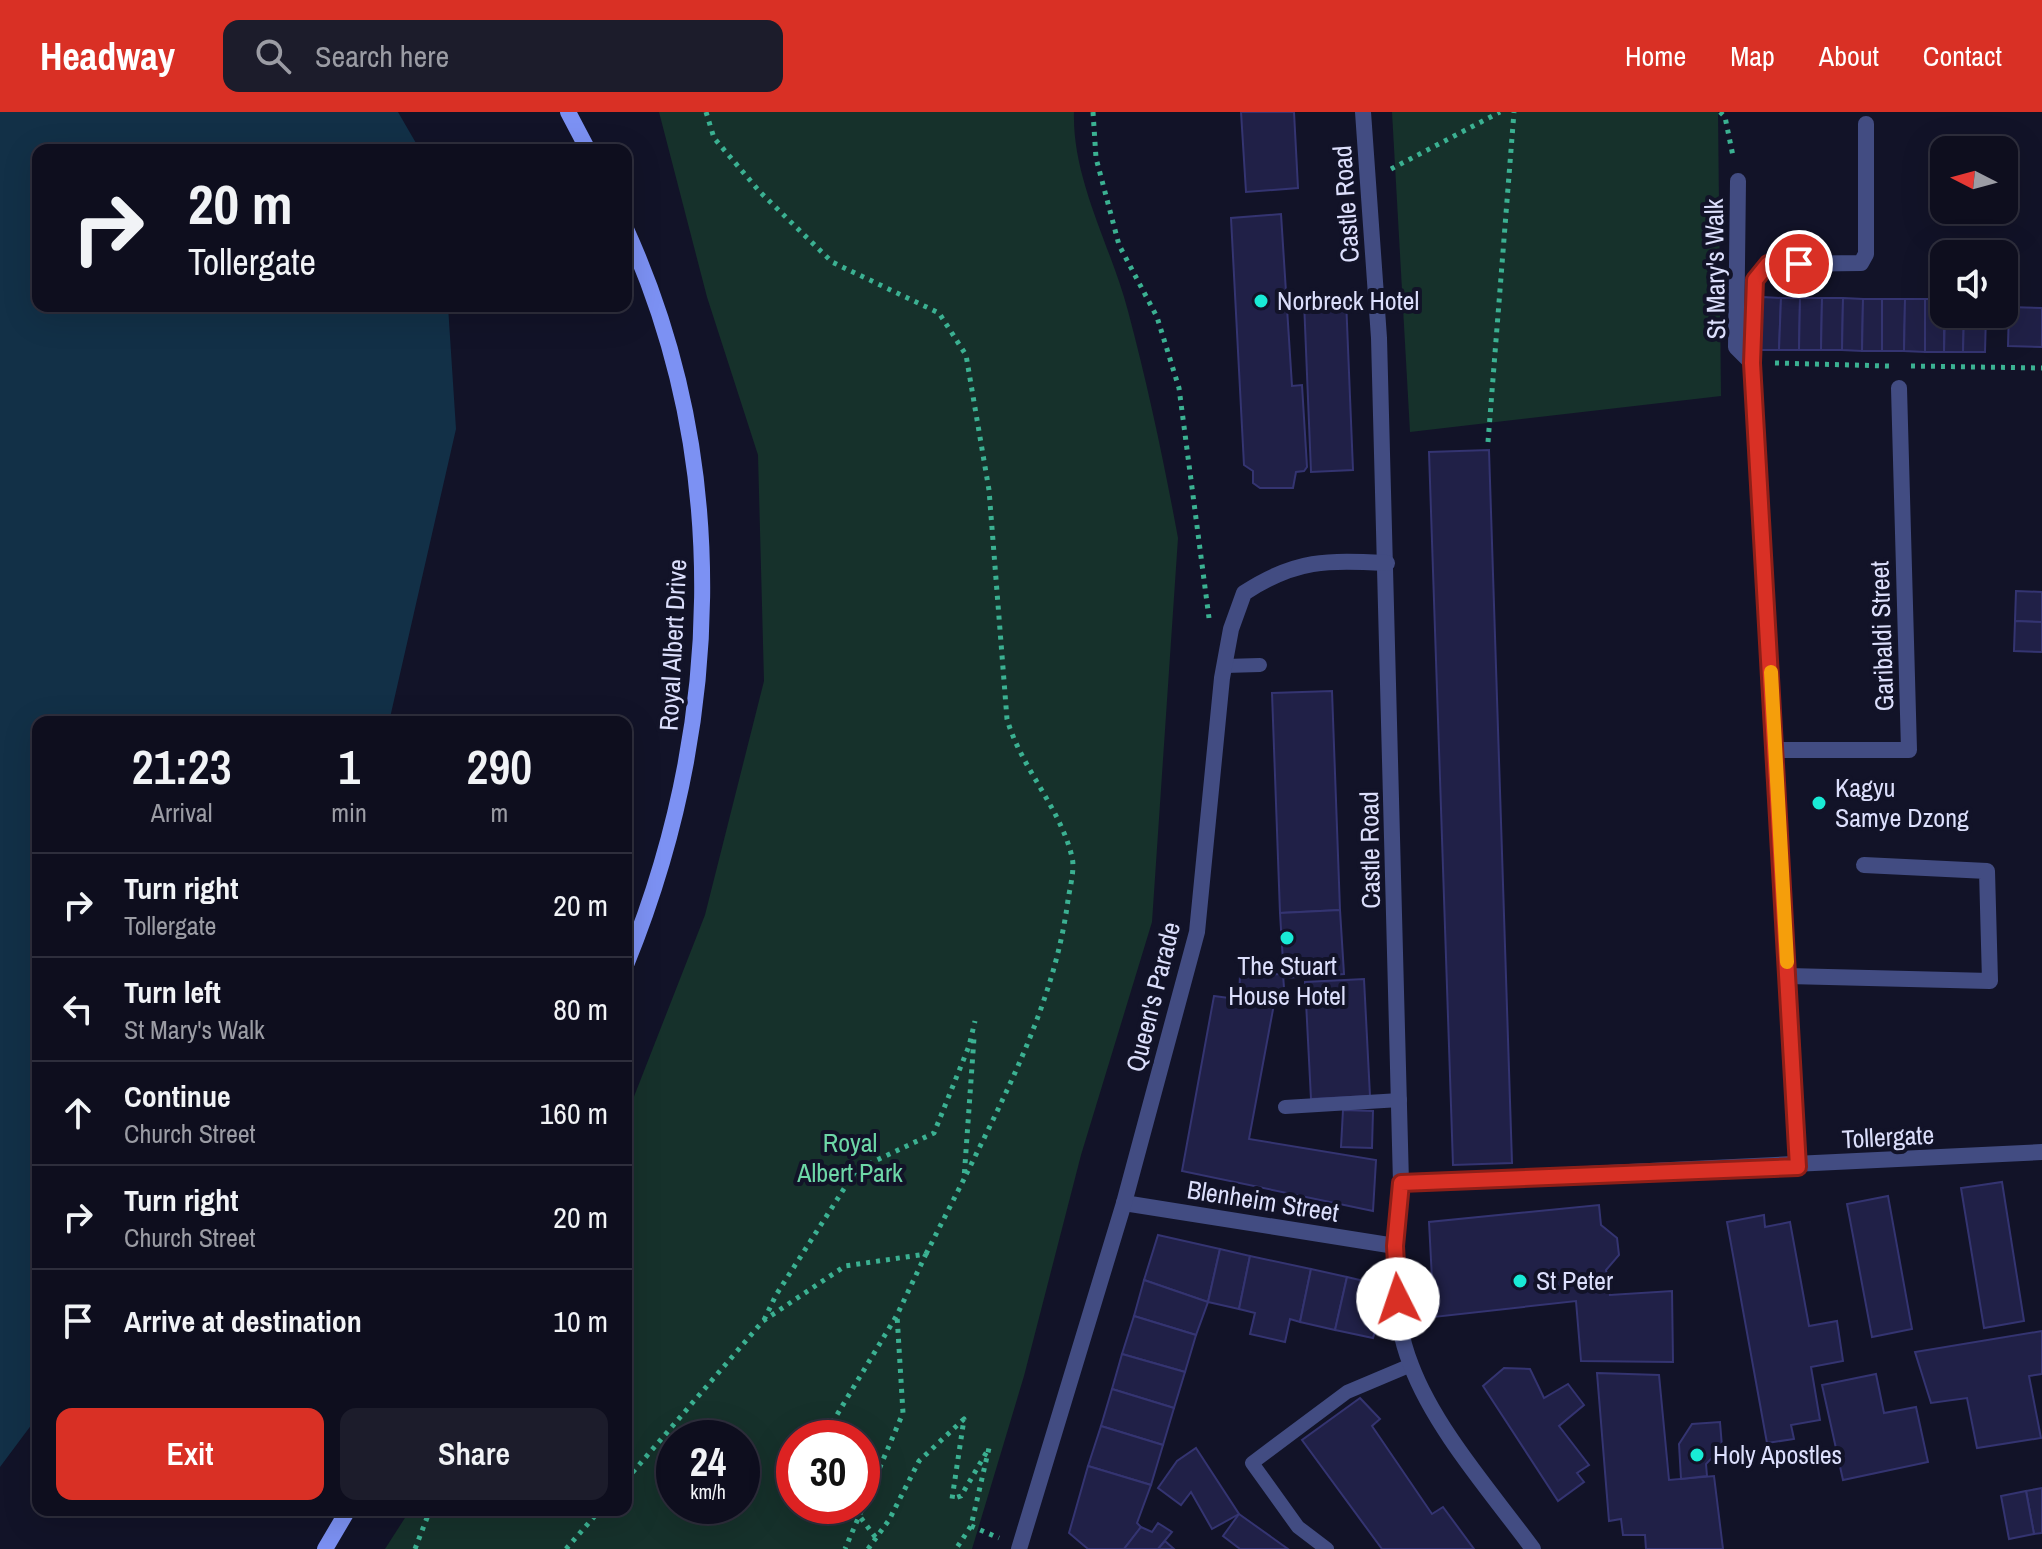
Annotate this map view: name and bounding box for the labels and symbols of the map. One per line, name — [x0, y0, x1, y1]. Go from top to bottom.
north arrow — [1930, 136, 2018, 224]
street label: Castle Road — [1324, 144, 1367, 264]
street label: St Mary's Walk — [1696, 198, 1733, 340]
pin — [1765, 230, 1833, 298]
place label: Norbreck Hotel — [1277, 283, 1419, 318]
marker: Norbreck Hotel — [1252, 292, 1270, 310]
street label: Royal Albert Drive — [651, 558, 694, 732]
street label: Garibaldi Street — [1861, 560, 1902, 712]
place label: Kagyu Samye Dzong — [1835, 770, 1969, 835]
street label: Castle Road — [1351, 791, 1388, 909]
marker: Kagyu Samye Dzong — [1810, 794, 1828, 812]
street label: Queen's Parade — [1117, 918, 1188, 1076]
marker: The Stuart House Hotel — [1278, 929, 1296, 947]
place label: The Stuart House Hotel — [1228, 948, 1346, 1013]
street label: Tollergate — [1841, 1117, 1935, 1156]
park label: Royal Albert Park — [796, 1125, 903, 1190]
street label: Blenheim Street — [1185, 1171, 1341, 1230]
position arrow — [1356, 1257, 1440, 1341]
place label: St Peter — [1536, 1263, 1613, 1298]
marker: St Peter — [1511, 1272, 1529, 1290]
speed limit sign: 30 — [776, 1420, 880, 1524]
place label: Holy Apostles — [1713, 1437, 1842, 1472]
marker: Holy Apostles — [1688, 1446, 1706, 1464]

